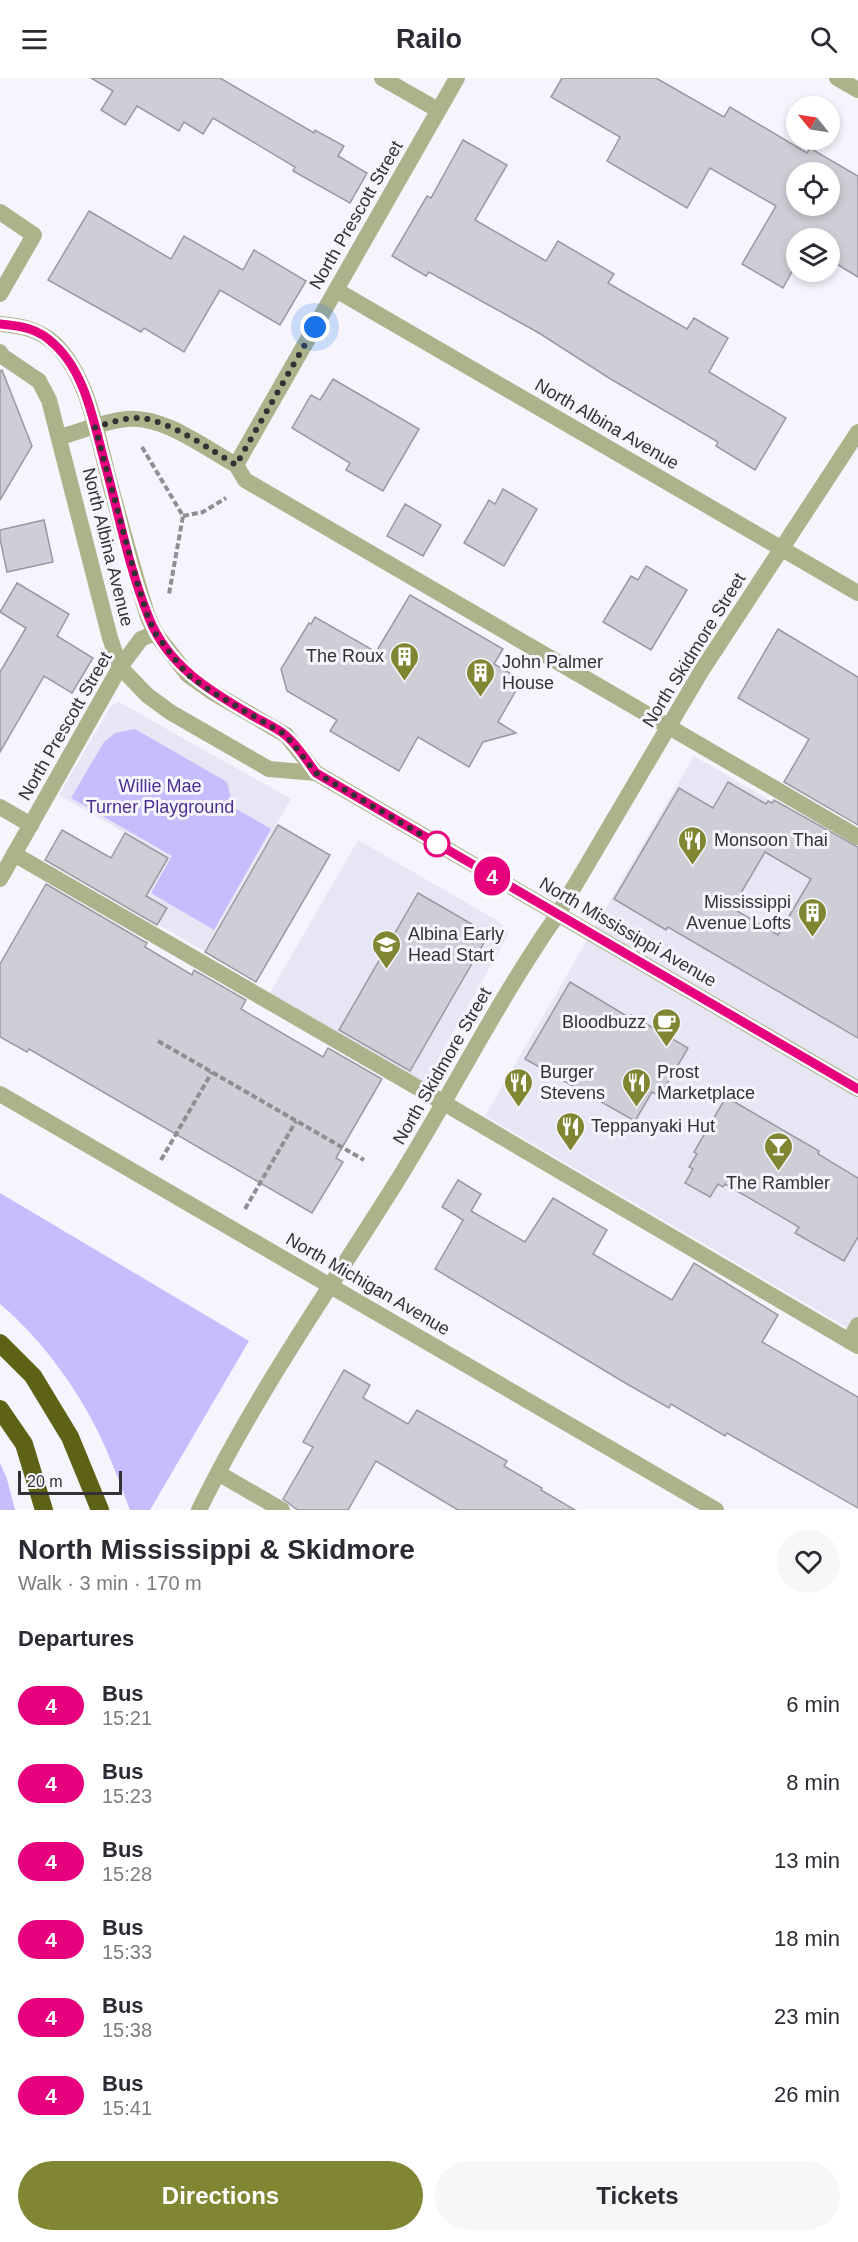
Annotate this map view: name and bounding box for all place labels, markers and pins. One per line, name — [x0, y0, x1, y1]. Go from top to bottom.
building icon: The Roux — [389, 640, 421, 682]
place label: The Roux — [306, 646, 384, 666]
place label: John Palmer House — [502, 652, 603, 693]
building icon: John Palmer House — [465, 656, 497, 698]
restaurant icon: Monsoon Thai — [677, 824, 709, 866]
place label: Monsoon Thai — [714, 830, 828, 850]
unlabelled marker — [424, 831, 450, 857]
place label: Mississippi Avenue Lofts — [686, 892, 791, 933]
building icon: Mississippi Avenue Lofts — [796, 896, 828, 938]
place label: Albina Early Head Start — [408, 924, 504, 965]
school or university icon: Albina Early Head Start — [371, 928, 403, 970]
cafe icon: Bloodbuzz — [651, 1006, 683, 1048]
place label: Bloodbuzz — [562, 1012, 646, 1032]
place label: Burger Stevens — [540, 1062, 605, 1103]
place label: Prost Marketplace — [657, 1062, 755, 1103]
restaurant icon: Burger Stevens — [503, 1066, 535, 1108]
restaurant icon: Prost Marketplace — [620, 1066, 652, 1108]
restaurant icon: Teppanyaki Hut — [554, 1110, 586, 1152]
place label: Teppanyaki Hut — [591, 1116, 715, 1136]
bar icon: The Rambler — [762, 1130, 794, 1172]
place label: The Rambler — [726, 1173, 830, 1193]

